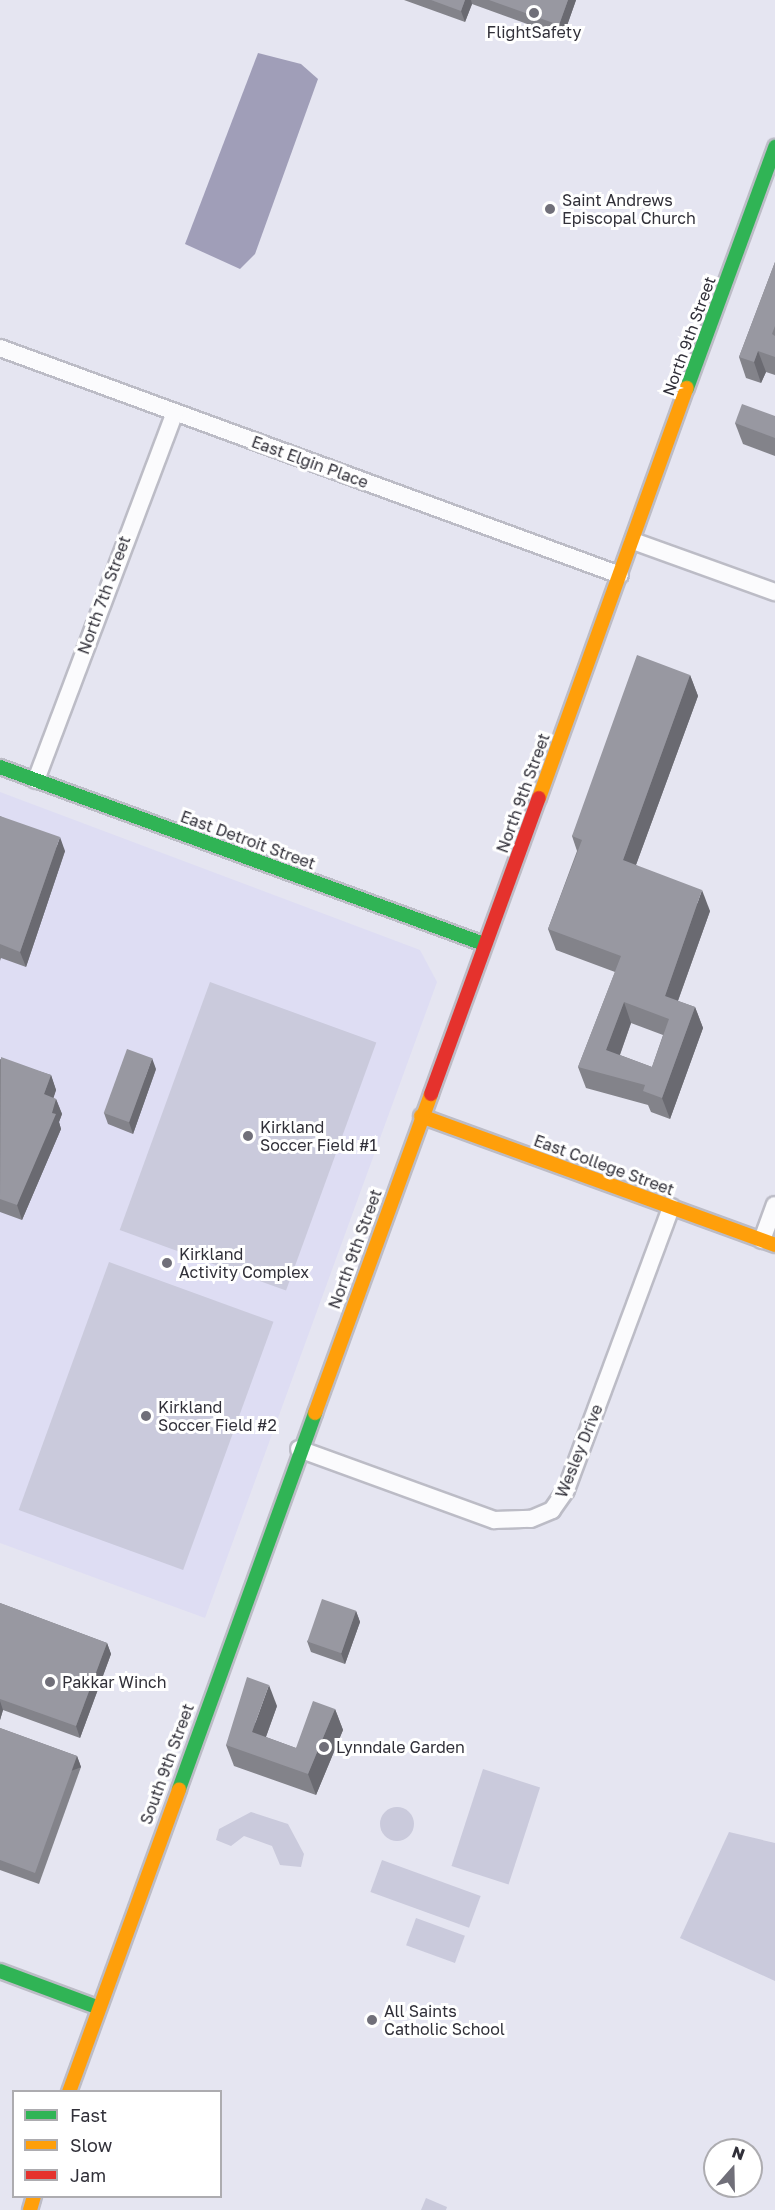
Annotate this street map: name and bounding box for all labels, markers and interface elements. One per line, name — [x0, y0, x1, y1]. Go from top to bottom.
marker: FlightSafety — [527, 6, 541, 20]
place label: FlightSafety — [487, 22, 581, 42]
place label: Saint Andrews Episcopal Church — [562, 190, 696, 228]
marker: Saint Andrews Episcopal Church — [543, 202, 557, 216]
street label: North 9th Street — [658, 274, 720, 398]
street label: East Elgin Place — [249, 432, 371, 492]
street label: North 7th Street — [74, 533, 134, 657]
street label: North 9th Street — [492, 731, 554, 855]
street label: East Detroit Street — [178, 807, 318, 873]
place label: Kirkland Soccer Field #1 — [260, 1117, 377, 1155]
marker: Kirkland Soccer Field #1 — [241, 1129, 255, 1143]
street label: East College Street — [531, 1131, 677, 1199]
street label: North 9th Street — [324, 1187, 386, 1311]
place label: Kirkland Activity Complex — [179, 1244, 309, 1282]
marker: Kirkland Activity Complex — [160, 1256, 174, 1270]
place label: Kirkland Soccer Field #2 — [158, 1397, 277, 1435]
street label: Wesley Drive — [552, 1402, 606, 1500]
marker: Kirkland Soccer Field #2 — [139, 1409, 153, 1423]
place label: Pakkar Winch — [62, 1672, 167, 1692]
marker: Pakkar Winch — [43, 1675, 57, 1689]
street label: South 9th Street — [136, 1701, 198, 1827]
place label: Lynndale Garden — [336, 1737, 465, 1757]
marker: Lynndale Garden — [317, 1740, 331, 1754]
place label: All Saints Catholic School — [384, 2001, 505, 2039]
marker: All Saints Catholic School — [365, 2013, 379, 2027]
legend — [12, 2090, 222, 2198]
text: Fast — [70, 2104, 107, 2126]
text: Slow — [70, 2134, 112, 2156]
north arrow — [703, 2138, 763, 2198]
text: N — [729, 2141, 748, 2164]
text: Jam — [70, 2164, 106, 2186]

